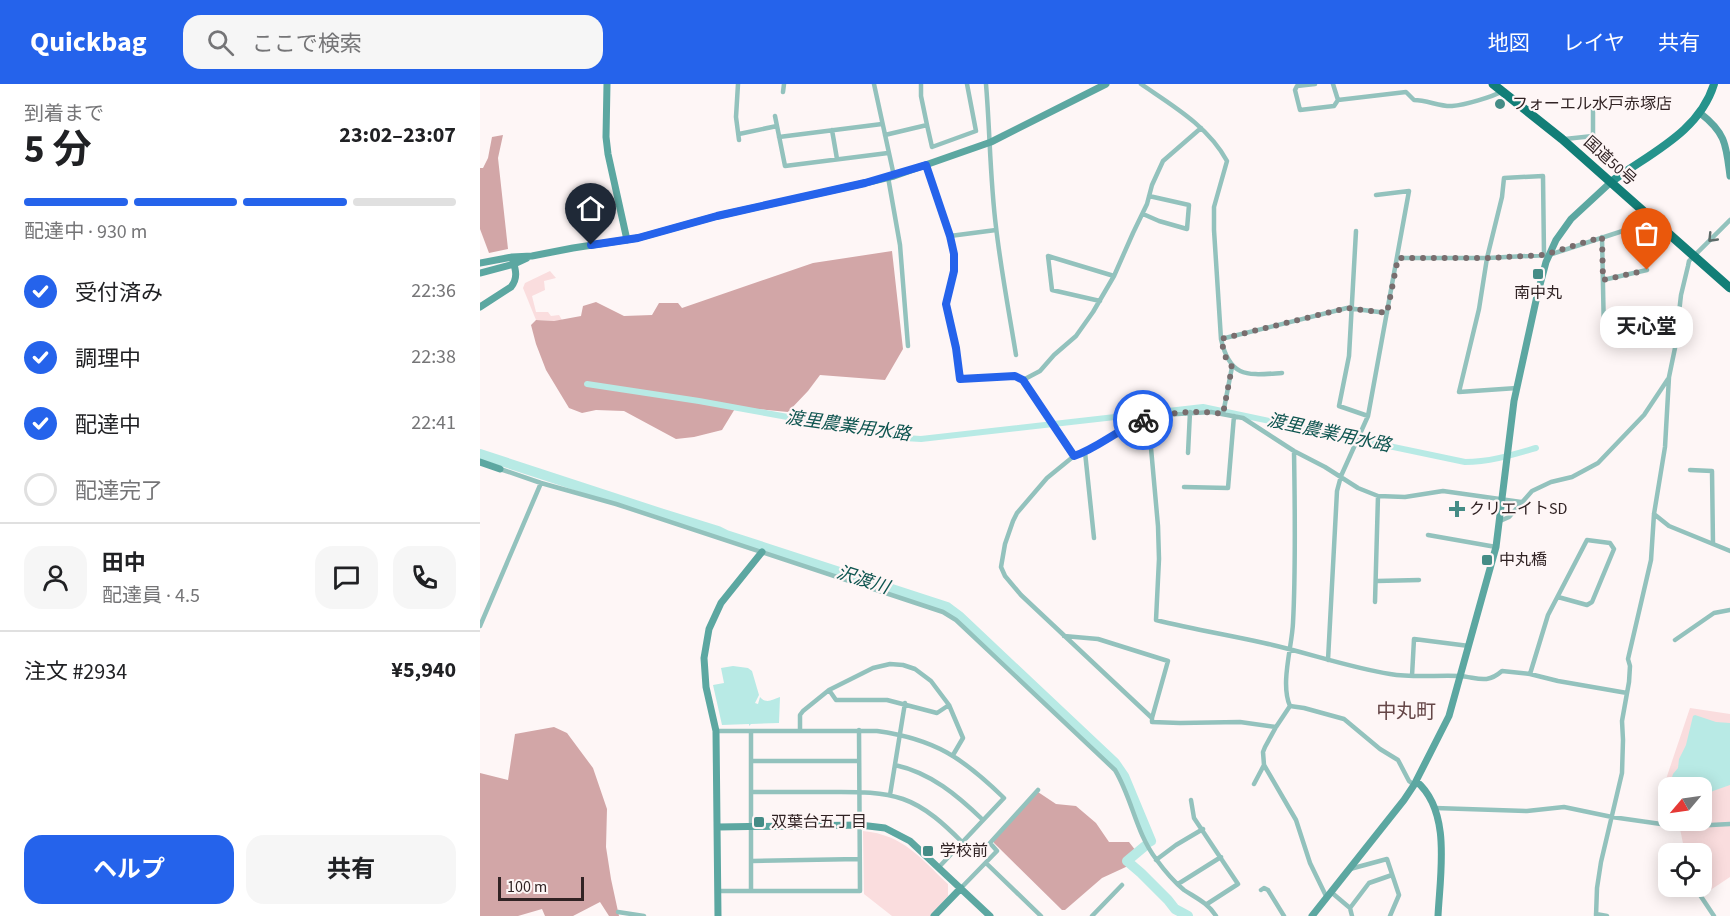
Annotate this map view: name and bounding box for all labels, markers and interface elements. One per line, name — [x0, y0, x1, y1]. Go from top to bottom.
search box — [183, 15, 603, 69]
text: Quickbag — [30, 22, 147, 62]
icon: search — [204, 26, 237, 59]
text: ここで検索 — [252, 28, 362, 60]
text: 地図 — [1488, 28, 1530, 58]
text: レイヤ — [1563, 28, 1625, 58]
text: 共有 — [1658, 28, 1700, 58]
place label: フォーエル水戸赤塚店 — [1512, 93, 1672, 115]
marker: フォーエル水戸赤塚店 — [1493, 97, 1507, 111]
text: 到着まで — [24, 100, 104, 128]
text: 23:02–23:07 — [339, 119, 456, 151]
text: 5 分 — [24, 122, 91, 178]
street label: 国道50号 — [1579, 131, 1641, 191]
pin — [565, 183, 616, 245]
icon: home — [574, 192, 607, 225]
pin — [1621, 208, 1672, 270]
icon: bag — [1630, 217, 1663, 250]
text: 配達中 · 930 m — [24, 218, 147, 246]
one-way arrow — [1709, 231, 1720, 242]
marker: 南中丸 — [1531, 267, 1545, 281]
icon: check — [24, 275, 57, 308]
text: 受付済み — [75, 277, 163, 309]
text: 22:36 — [411, 277, 456, 305]
place label: 南中丸 — [1514, 282, 1562, 304]
callout: 天心堂 — [1600, 306, 1694, 348]
text: 天心堂 — [1617, 313, 1677, 341]
icon: check — [24, 341, 57, 374]
text: 調理中 — [75, 343, 141, 375]
text: 22:38 — [411, 343, 456, 371]
courier — [1113, 390, 1173, 450]
icon: bike — [1127, 404, 1160, 437]
water label: 渡里農業用水路 — [784, 405, 914, 447]
icon: check — [24, 407, 57, 440]
water label: 渡里農業用水路 — [1265, 408, 1395, 459]
text: 配達中 — [75, 409, 141, 441]
text: 22:41 — [411, 409, 456, 437]
text: 配達完了 — [75, 475, 163, 507]
place label: クリエイトSD — [1469, 498, 1568, 520]
marker: クリエイトSD — [1450, 502, 1464, 516]
button: person — [24, 546, 87, 609]
button: chat — [315, 546, 378, 609]
button: phone — [393, 546, 456, 609]
text: 田中 — [102, 547, 146, 579]
place label: 中丸橋 — [1499, 549, 1547, 571]
marker: 中丸橋 — [1480, 553, 1494, 567]
water label: 沢渡川 — [833, 560, 894, 601]
text: 配達員 · 4.5 — [102, 582, 200, 610]
text: ¥5,940 — [391, 654, 456, 686]
text: 注文 #2934 — [24, 656, 127, 688]
district label: 中丸町 — [1376, 698, 1436, 726]
north arrow — [1658, 777, 1712, 831]
map controls — [1658, 777, 1712, 897]
place label: 双葉台五丁目 — [771, 811, 867, 833]
marker: 双葉台五丁目 — [752, 815, 766, 829]
button: ヘルプ — [24, 835, 234, 904]
button: 共有 — [246, 835, 456, 904]
place label: 学校前 — [940, 840, 988, 862]
button: locate — [1658, 843, 1712, 897]
marker: 学校前 — [921, 844, 935, 858]
scale bar — [498, 874, 584, 902]
text: 100 m — [507, 876, 547, 898]

